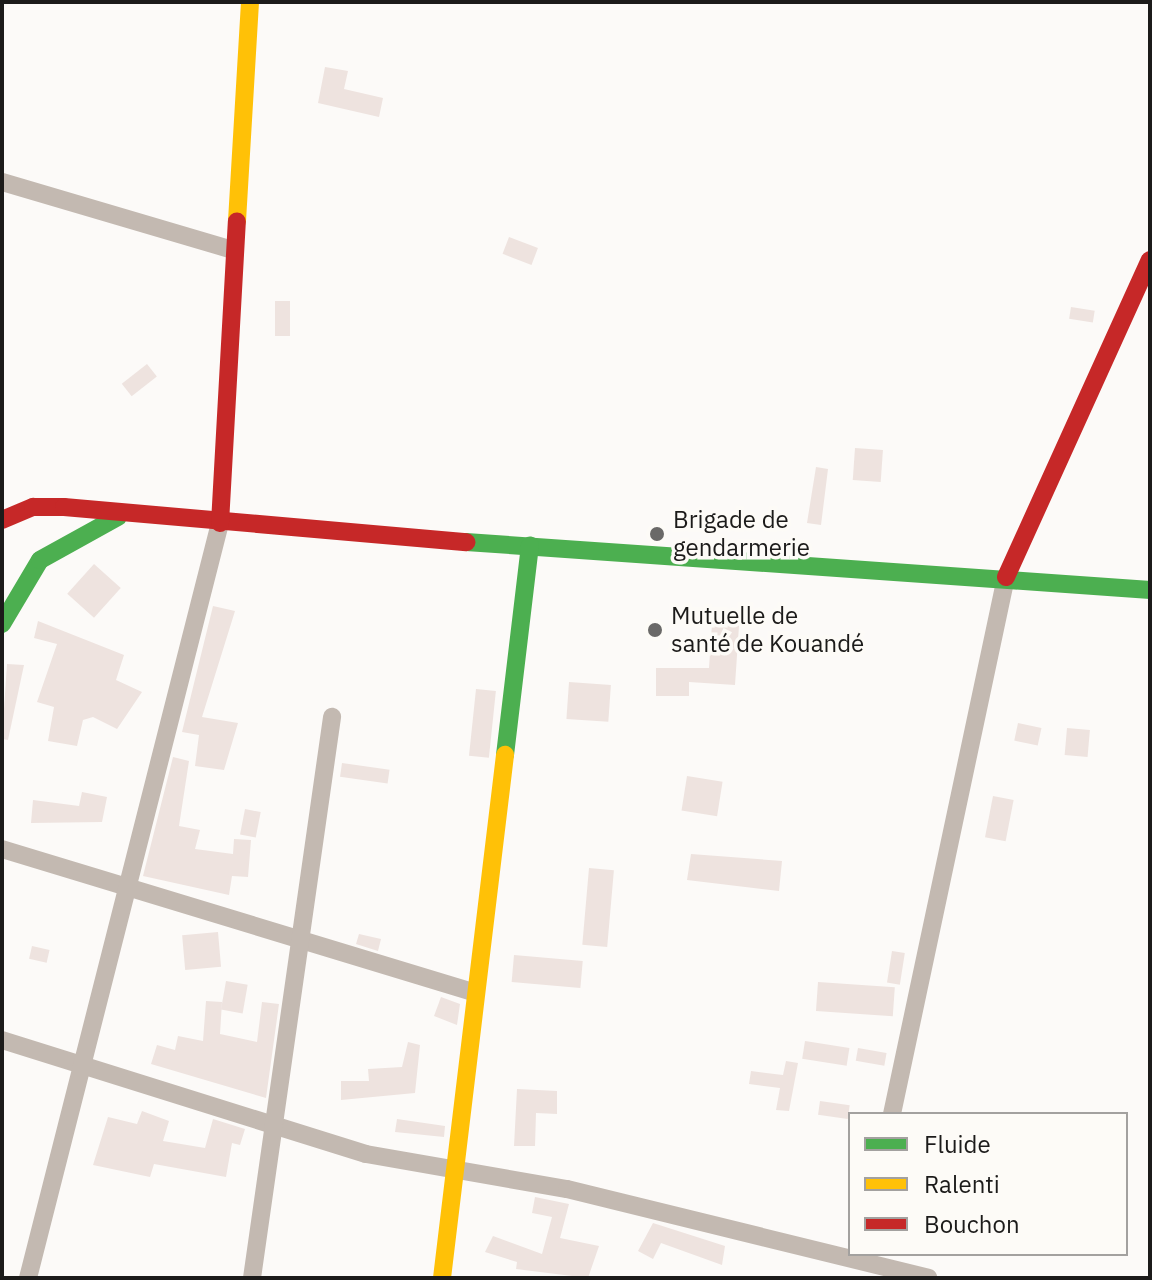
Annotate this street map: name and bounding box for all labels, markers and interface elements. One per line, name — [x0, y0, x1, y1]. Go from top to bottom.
place label: Brigade de gendarmerie — [673, 506, 810, 562]
marker: Brigade de gendarmerie — [648, 525, 666, 543]
place label: Mutuelle de santé de Kouandé — [671, 602, 864, 658]
marker: Mutuelle de santé de Kouandé — [646, 621, 664, 639]
legend — [848, 1112, 1128, 1256]
text: Fluide — [924, 1128, 991, 1160]
text: Ralenti — [924, 1168, 1000, 1200]
text: Bouchon — [924, 1208, 1020, 1240]

